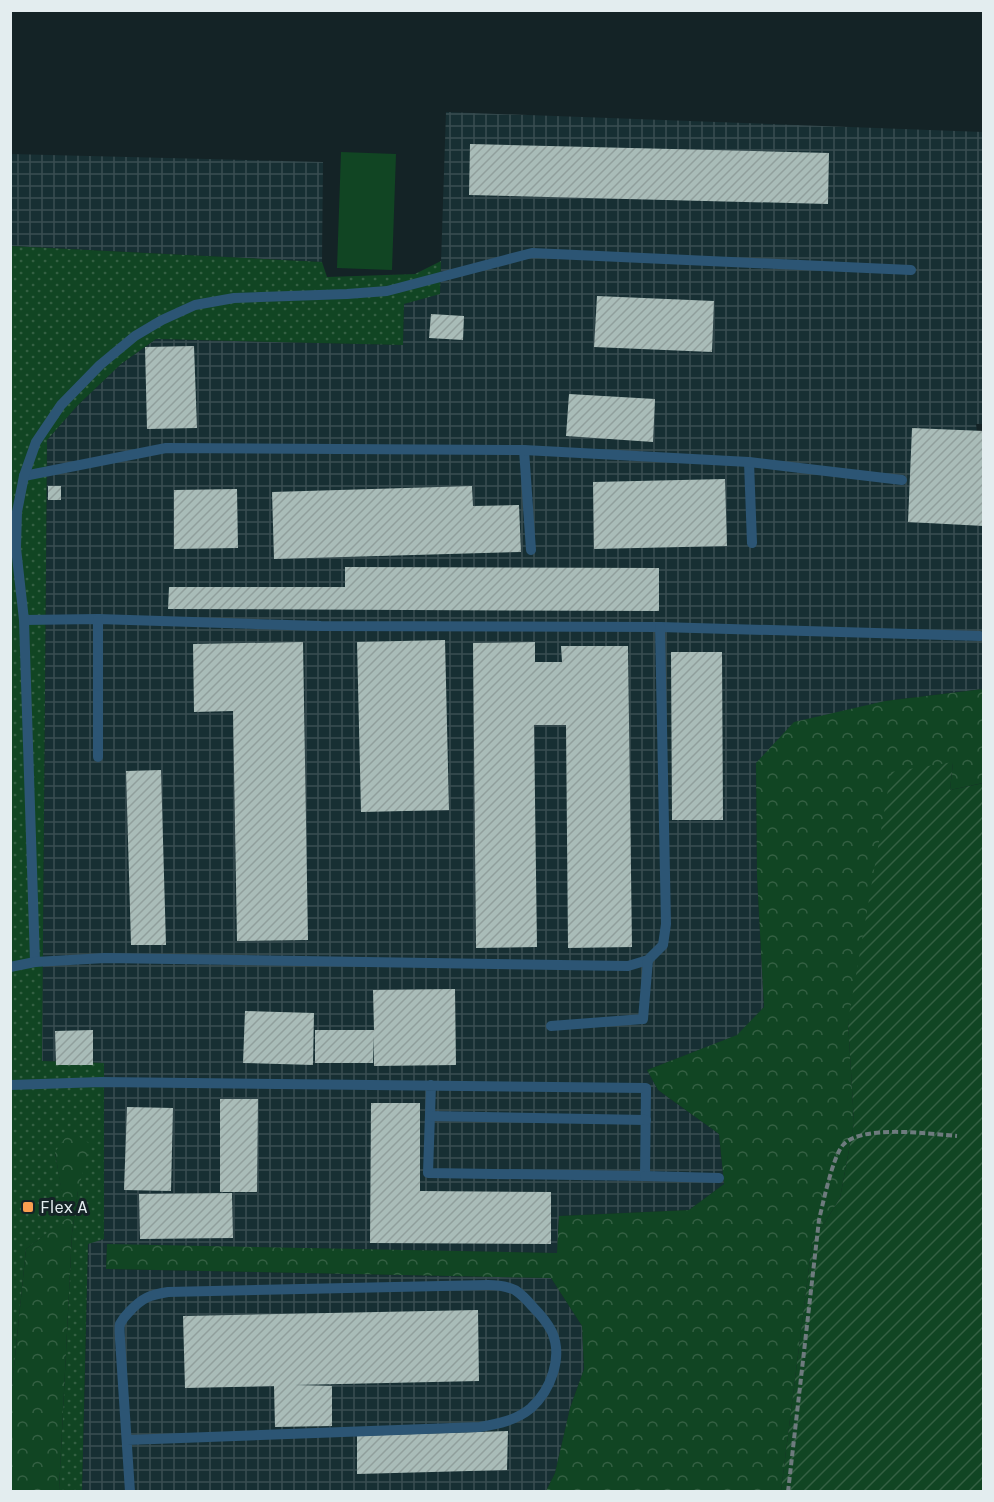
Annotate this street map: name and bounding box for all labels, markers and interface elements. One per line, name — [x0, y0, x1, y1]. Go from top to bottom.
place label: Flex A — [40, 1196, 88, 1218]
marker: Flex A — [21, 1200, 35, 1214]

